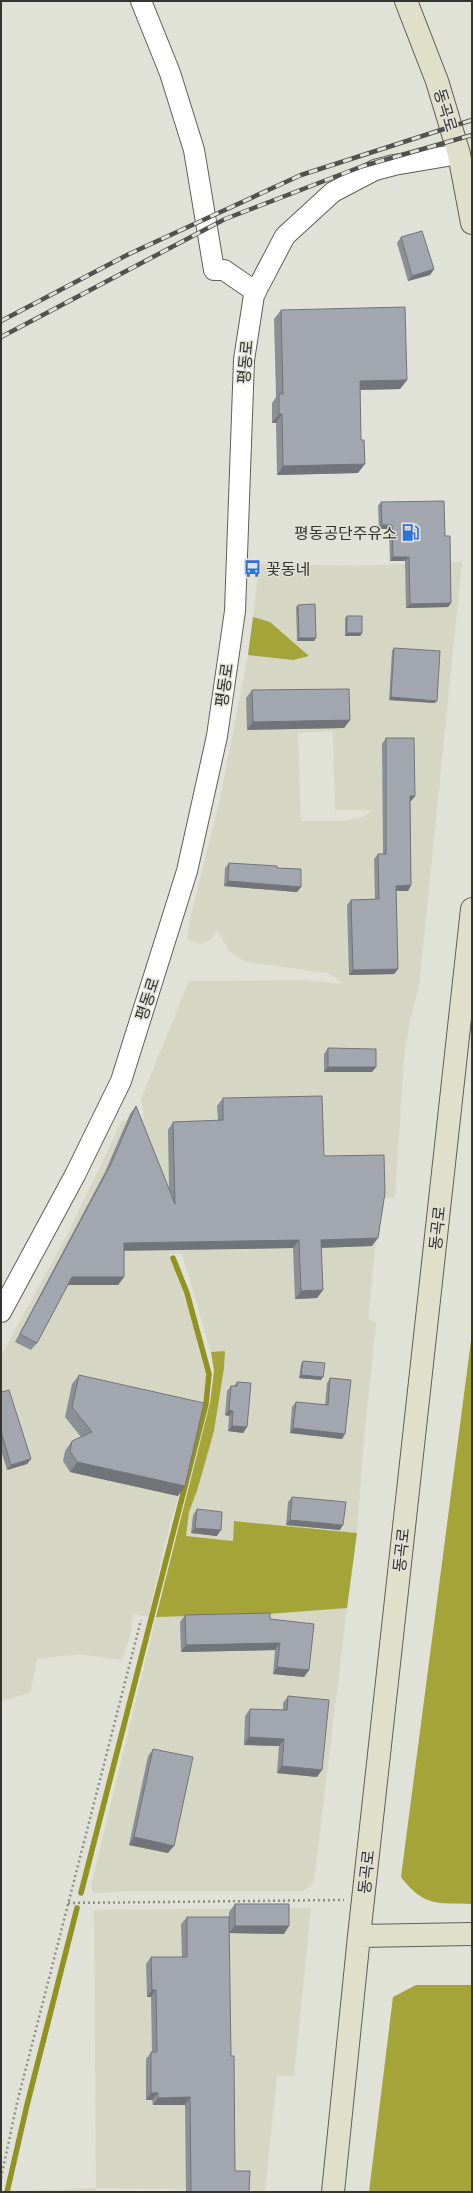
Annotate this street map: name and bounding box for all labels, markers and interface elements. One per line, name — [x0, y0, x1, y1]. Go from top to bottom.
street label: 동곡로 — [431, 87, 459, 134]
street label: 평동로 — [236, 339, 256, 385]
fuel station icon: 평동공단주유소 — [400, 523, 420, 543]
place label: 평동공단주유소 — [294, 526, 397, 542]
bus stop icon: 꽃동네 — [243, 559, 263, 579]
place label: 꽃동네 — [266, 562, 310, 578]
street label: 평동로 — [214, 662, 236, 708]
street label: 평동로 — [134, 976, 162, 1023]
street label: 동곡로 — [428, 1205, 448, 1251]
street label: 동곡로 — [392, 1527, 412, 1573]
street label: 동곡로 — [357, 1849, 377, 1895]

